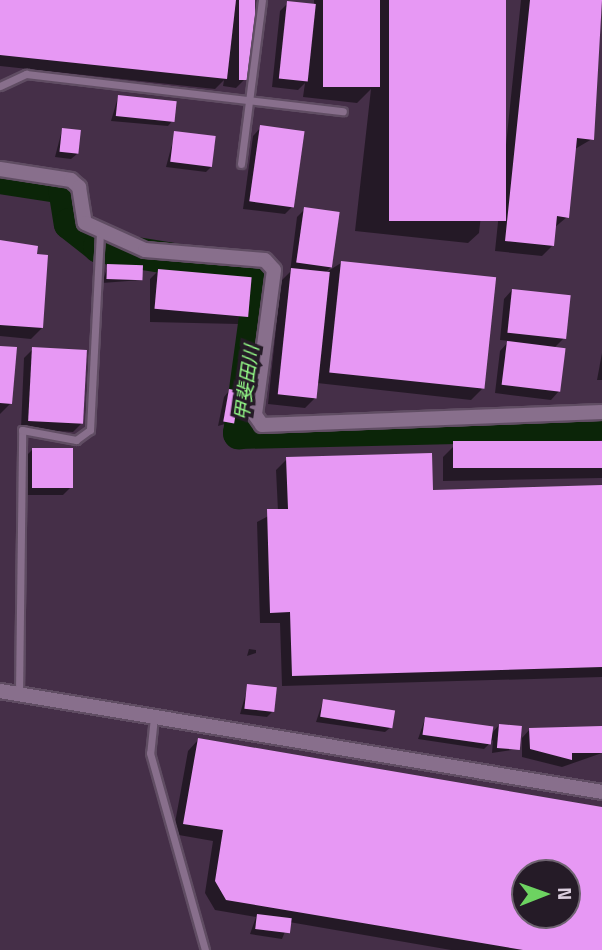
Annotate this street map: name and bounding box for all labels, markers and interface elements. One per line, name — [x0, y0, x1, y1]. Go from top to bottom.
water label: 甲斐田川 — [229, 344, 263, 422]
north arrow — [511, 859, 581, 929]
text: N — [551, 887, 580, 900]

